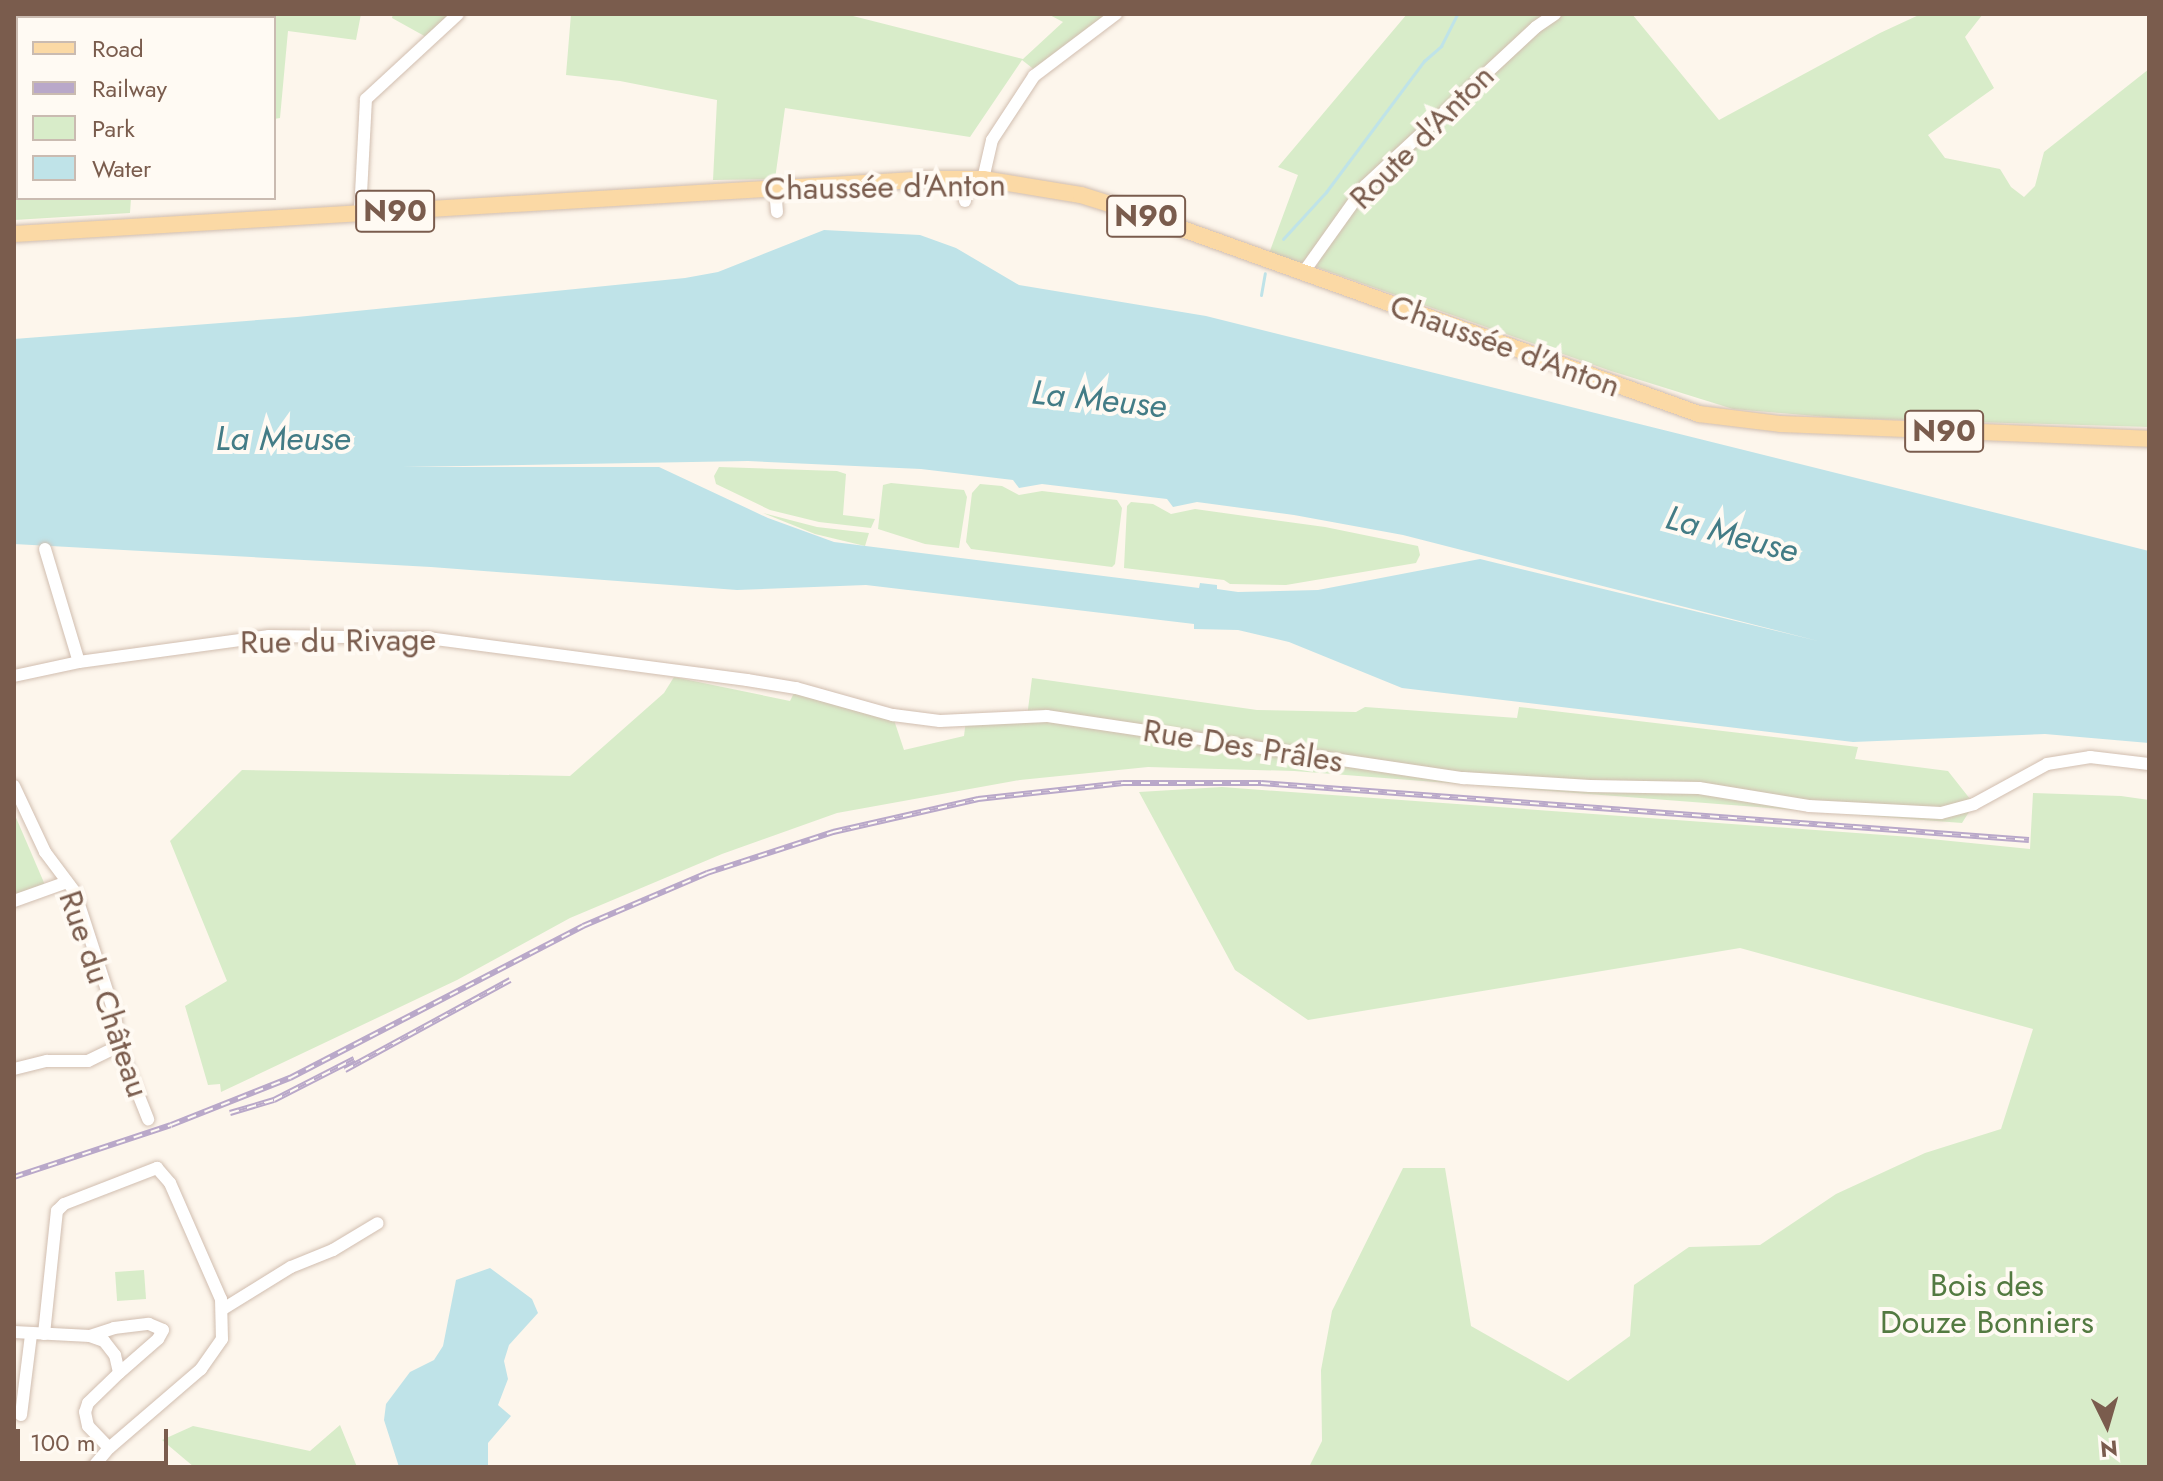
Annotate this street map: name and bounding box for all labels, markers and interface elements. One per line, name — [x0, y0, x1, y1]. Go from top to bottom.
legend — [16, 16, 276, 200]
text: Road — [92, 31, 144, 66]
street label: Route d'Anton — [1342, 57, 1502, 217]
text: Railway — [92, 71, 167, 106]
text: Park — [92, 111, 135, 146]
text: Water — [92, 151, 151, 186]
street label: Chaussée d'Anton — [764, 166, 1006, 208]
road number: N90 — [355, 185, 435, 237]
road number: N90 — [1106, 190, 1186, 242]
street label: Chaussée d'Anton — [1385, 287, 1625, 405]
water label: La Meuse — [1030, 372, 1168, 426]
road number: N90 — [1904, 405, 1984, 457]
water label: La Meuse — [215, 419, 351, 459]
water label: La Meuse — [1661, 497, 1803, 571]
street label: Rue du Rivage — [240, 620, 436, 662]
street label: Rue Des Prâles — [1140, 711, 1346, 781]
street label: Rue du Château — [51, 886, 157, 1102]
park label: Bois des Douze Bonniers — [1880, 1267, 2094, 1342]
north arrow — [2067, 1385, 2147, 1465]
scale bar — [20, 1413, 172, 1463]
text: 100 m — [30, 1425, 96, 1460]
text: N — [2099, 1432, 2119, 1466]

